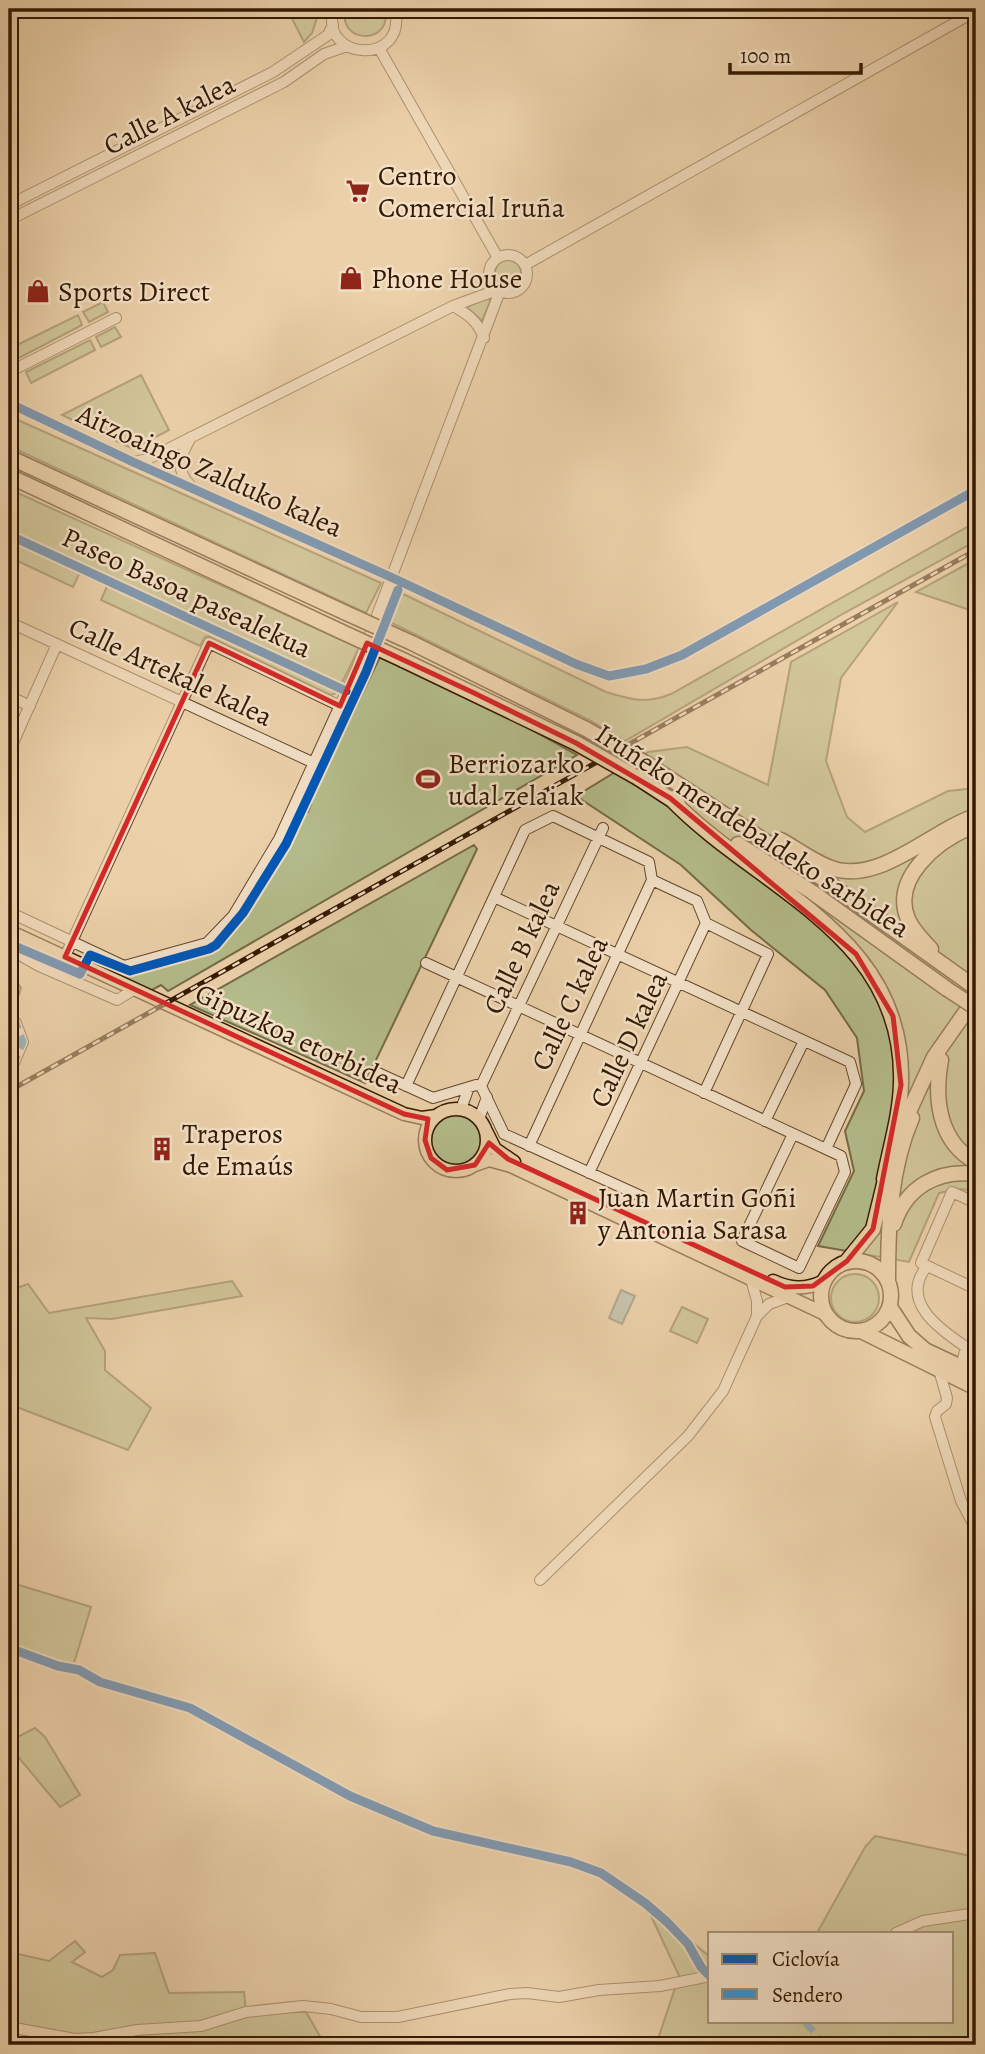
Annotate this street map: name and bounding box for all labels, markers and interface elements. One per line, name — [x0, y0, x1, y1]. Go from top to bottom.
scale bar — [730, 32, 861, 76]
text: 100 m — [740, 42, 791, 70]
street label: Calle A kalea — [97, 65, 242, 164]
place label: Centro Comercial Iruña — [378, 157, 565, 227]
supermarket icon: Centro Comercial Iruña — [344, 177, 372, 205]
place label: Phone House — [371, 260, 522, 298]
shop icon: Phone House — [337, 264, 365, 292]
place label: Sports Direct — [58, 273, 210, 311]
shop icon: Sports Direct — [24, 277, 52, 305]
street label: Aitzoaingo Zalduko kalea — [70, 395, 349, 547]
street label: Paseo Basoa pasealekua — [56, 518, 317, 667]
street label: Calle Artekale kalea — [62, 608, 279, 736]
street label: Iruñeko mendebaldeko sarbidea — [588, 715, 917, 947]
place label: Berriozarko udal zelaiak — [448, 745, 584, 815]
sports icon: Berriozarko udal zelaiak — [414, 765, 442, 793]
street label: Calle B kalea — [474, 874, 569, 1020]
street label: Calle C kalea — [522, 930, 618, 1077]
street label: Calle D kalea — [581, 965, 677, 1114]
street label: Gipuzkoa etorbidea — [189, 974, 408, 1103]
place label: Traperos de Emaús — [182, 1115, 294, 1185]
building icon: Traperos de Emaús — [148, 1135, 176, 1163]
place label: Juan Martin Goñi y Antonia Sarasa — [597, 1179, 796, 1249]
building icon: Juan Martin Goñi y Antonia Sarasa — [564, 1199, 592, 1227]
legend — [708, 1932, 954, 2022]
text: Ciclovía — [772, 1945, 840, 1973]
text: Sendero — [772, 1981, 843, 2009]

